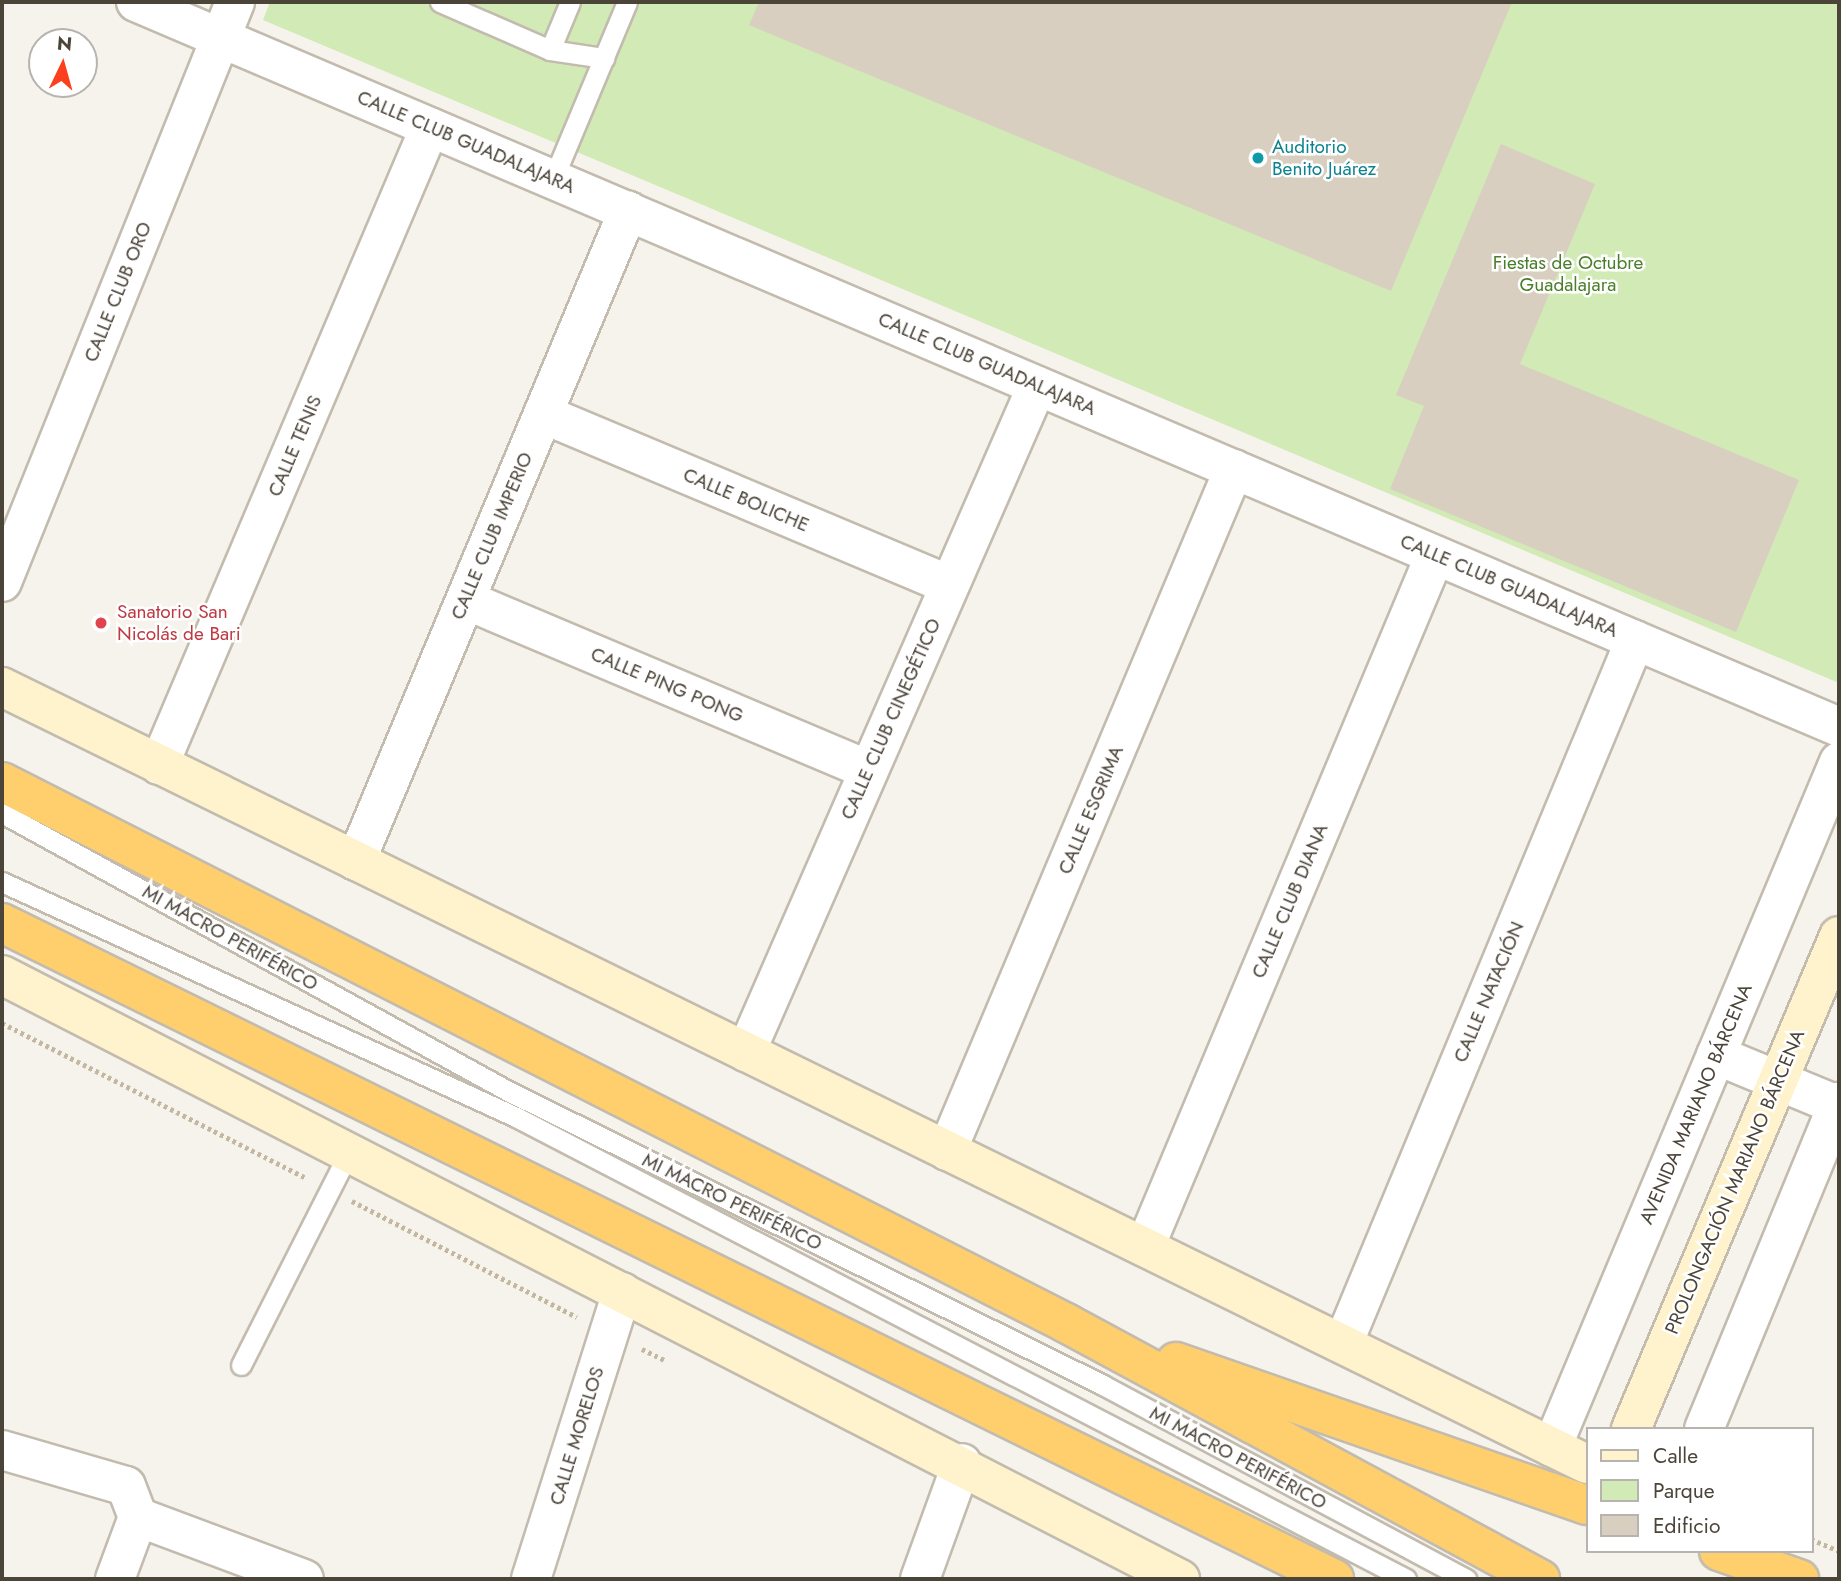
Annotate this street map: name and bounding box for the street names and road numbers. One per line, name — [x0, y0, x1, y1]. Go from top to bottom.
street label: CALLE CLUB GUADALAJARA — [354, 86, 578, 198]
street label: CALLE CLUB ORO — [80, 219, 156, 365]
street label: CALLE CLUB GUADALAJARA — [875, 308, 1099, 420]
street label: CALLE TENIS — [263, 392, 327, 500]
street label: CALLE CLUB IMPERIO — [446, 449, 538, 623]
street label: CALLE BOLICHE — [680, 463, 812, 537]
street label: CALLE CLUB GUADALAJARA — [1397, 530, 1621, 642]
street label: CALLE CLUB CINEGÉTICO — [836, 615, 946, 823]
street label: CALLE PING PONG — [587, 643, 747, 727]
street label: CALLE ESGRIMA — [1054, 742, 1128, 878]
street label: CALLE CLUB DIANA — [1247, 820, 1333, 982]
street label: MI MACRO PERIFÉRICO — [138, 880, 322, 996]
street label: CALLE NATACIÓN — [1449, 918, 1529, 1066]
street label: AVENIDA MARIANO BÁRCENA — [1635, 980, 1757, 1228]
street label: PROLONGACIÓN MARIANO BÁRCENA — [1660, 1026, 1810, 1338]
street label: MI MACRO PERIFÉRICO — [639, 1149, 825, 1255]
street label: CALLE MORELOS — [545, 1364, 609, 1508]
street label: MI MACRO PERIFÉRICO — [1146, 1402, 1330, 1514]

